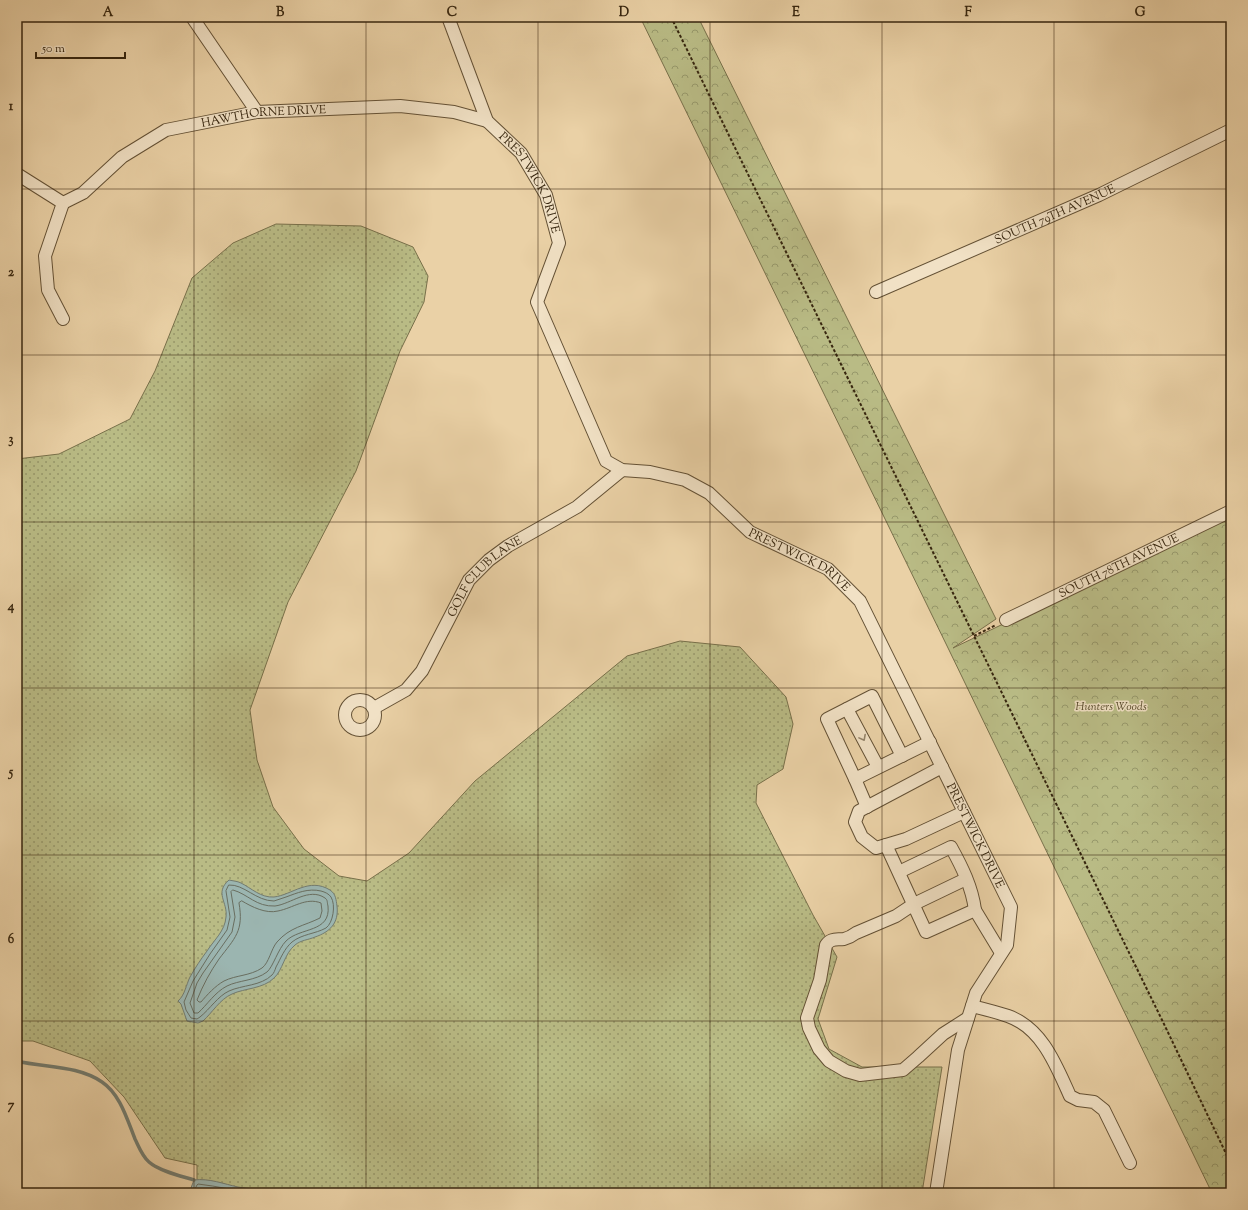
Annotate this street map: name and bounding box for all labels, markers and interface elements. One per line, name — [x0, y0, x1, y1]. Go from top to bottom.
text: A — [103, 4, 114, 22]
text: B — [276, 4, 285, 22]
text: C — [447, 4, 457, 22]
text: D — [619, 4, 629, 22]
text: E — [792, 4, 800, 22]
text: F — [964, 4, 972, 22]
text: G — [1135, 4, 1146, 22]
scale bar — [36, 34, 125, 60]
text: 50 m — [41, 40, 65, 58]
text: 1 — [9, 98, 14, 116]
street label: HAWTHORNE DRIVE — [200, 101, 327, 133]
street label: PRESTWICK DRIVE — [494, 128, 564, 236]
street label: SOUTH 79TH AVENUE — [992, 180, 1119, 249]
text: 2 — [8, 264, 15, 282]
text: 3 — [8, 431, 14, 449]
street label: PRESTWICK DRIVE — [745, 525, 854, 597]
street label: SOUTH 78TH AVENUE — [1056, 529, 1183, 603]
street label: GOLF CLUB LANE — [443, 531, 526, 620]
text: 4 — [7, 598, 15, 616]
park label: Hunters Woods — [1075, 698, 1147, 716]
one-way arrow — [858, 734, 866, 741]
text: 5 — [8, 764, 14, 782]
street label: PRESTWICK DRIVE — [941, 780, 1009, 892]
text: 6 — [8, 931, 15, 949]
text: 7 — [8, 1097, 15, 1115]

